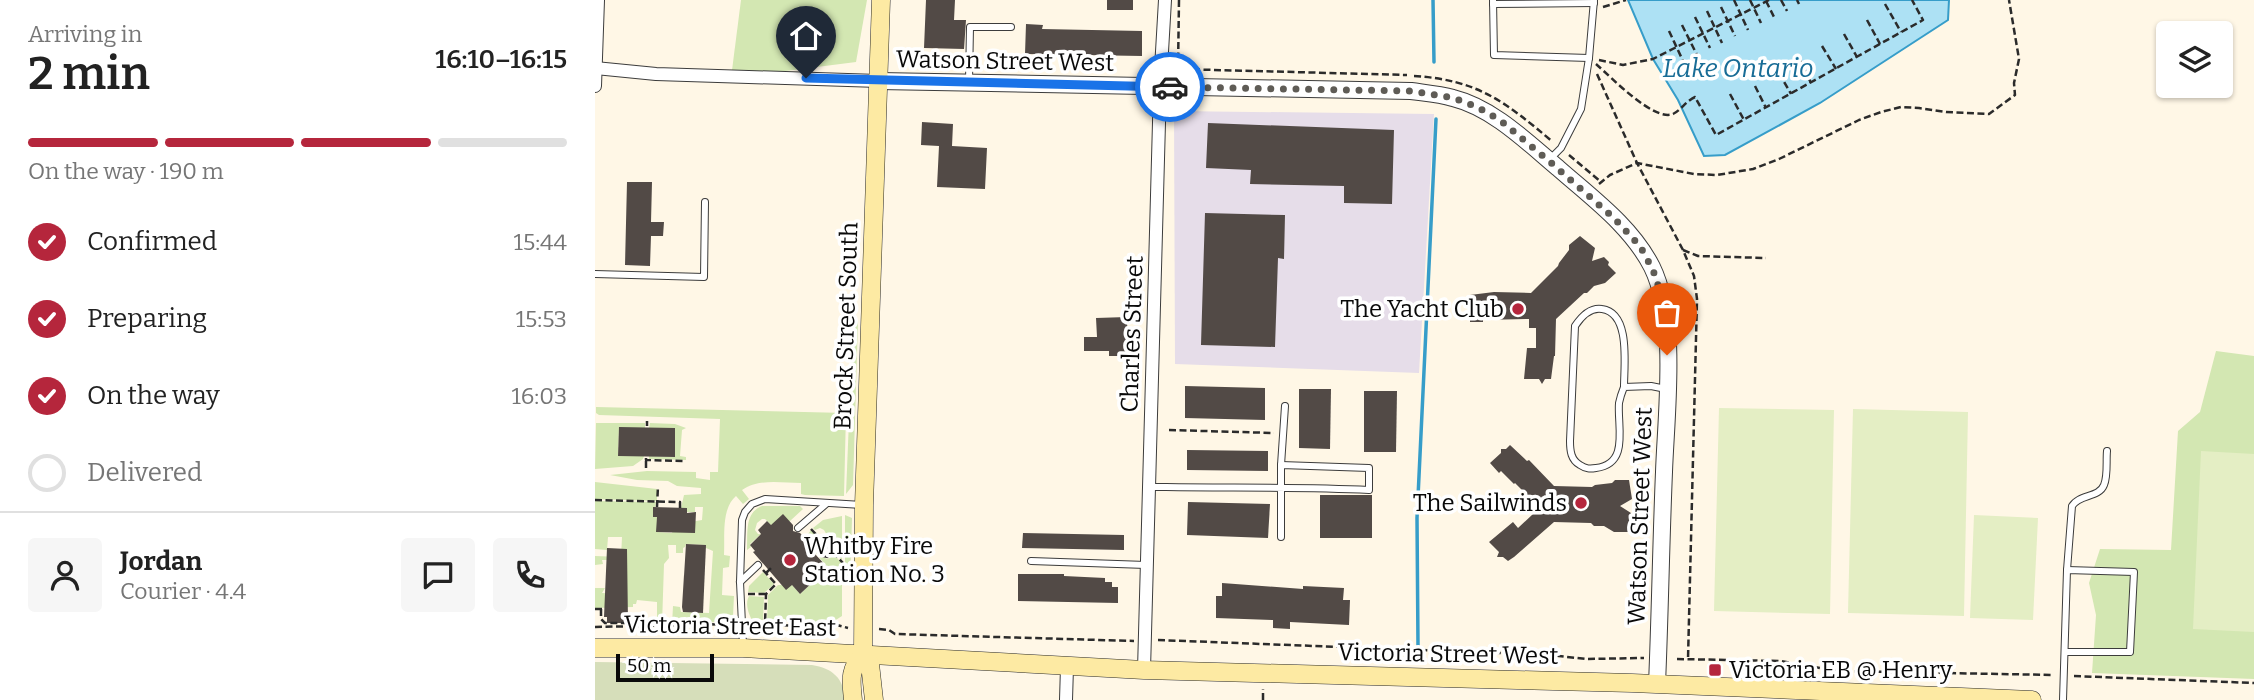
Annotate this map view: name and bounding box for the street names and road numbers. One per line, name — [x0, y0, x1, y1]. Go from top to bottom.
street label: Watson Street West — [896, 45, 1115, 77]
street label: Brock Street South — [828, 222, 864, 430]
street label: Charles Street — [1115, 255, 1149, 413]
street label: Watson Street West — [1622, 406, 1658, 625]
street label: Victoria Street East — [624, 610, 837, 642]
street label: Victoria Street West — [1337, 638, 1559, 670]

